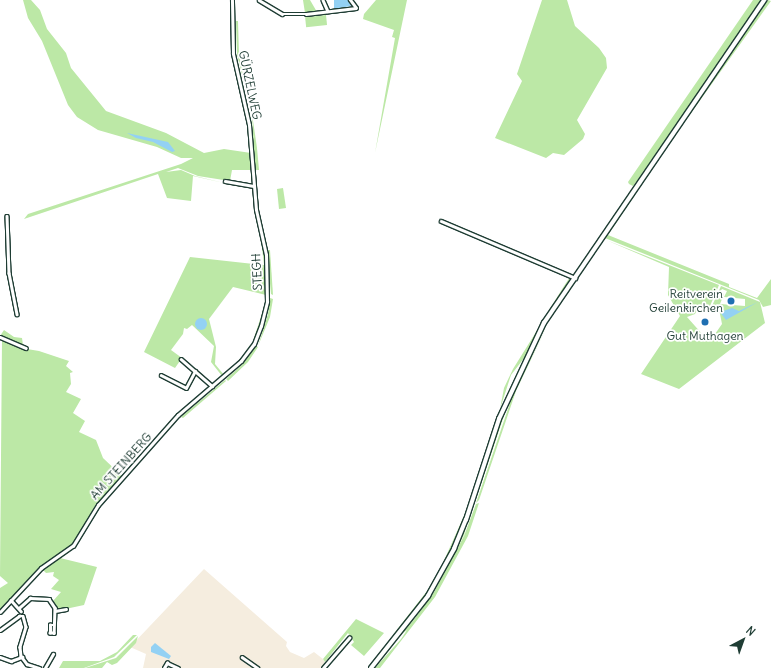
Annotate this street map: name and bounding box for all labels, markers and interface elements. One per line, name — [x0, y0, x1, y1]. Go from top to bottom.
street label: GÜRZELWEG — [236, 49, 264, 121]
street label: STEGH — [249, 253, 265, 291]
place label: Reitverein Geilenkirchen — [649, 287, 723, 315]
marker: Reitverein Geilenkirchen — [726, 296, 736, 306]
marker: Gut Muthagen — [700, 317, 710, 327]
place label: Gut Muthagen — [666, 329, 744, 343]
street label: AM STEINBERG — [87, 430, 155, 502]
north arrow — [723, 620, 763, 660]
text: N — [743, 623, 758, 639]

